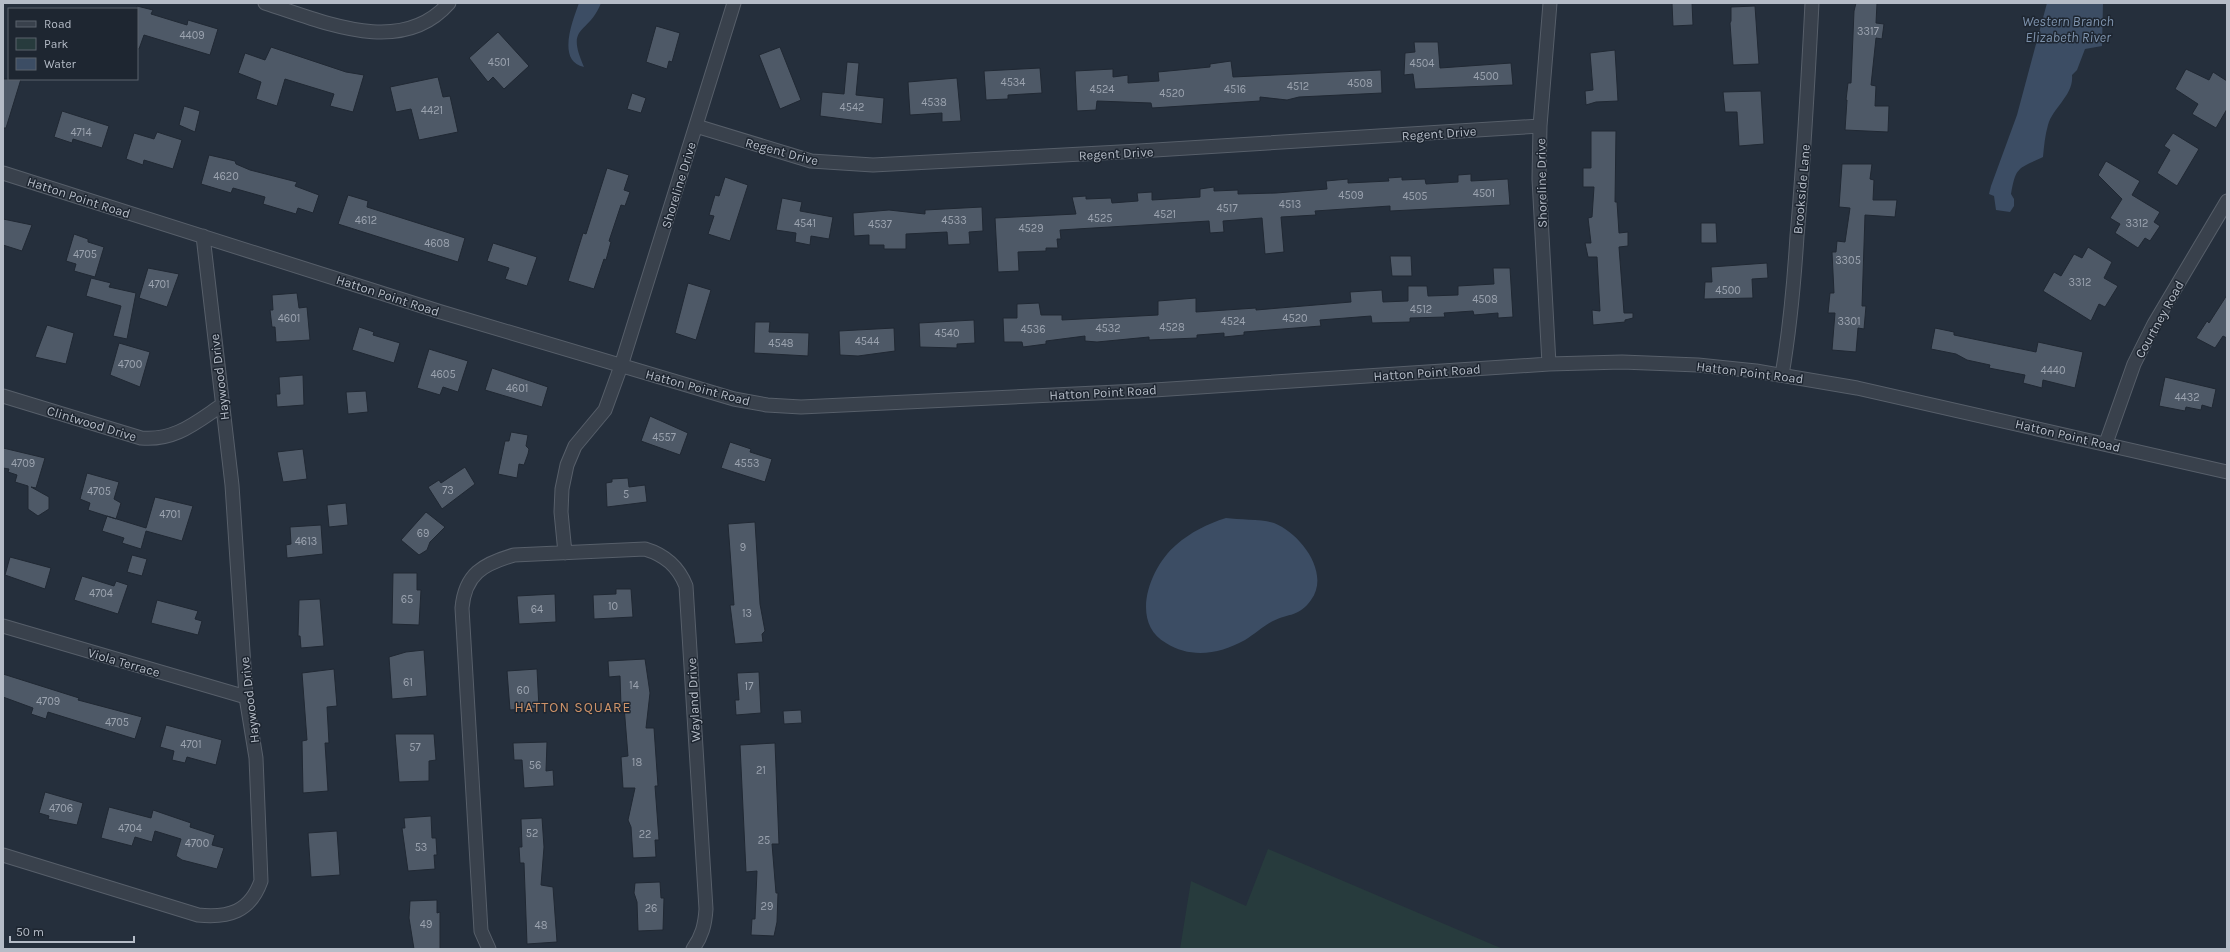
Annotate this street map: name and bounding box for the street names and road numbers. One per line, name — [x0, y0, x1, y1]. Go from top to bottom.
street label: Regent Drive — [1401, 123, 1477, 144]
street label: Regent Drive — [744, 135, 820, 168]
street label: Shoreline Drive — [1533, 138, 1550, 228]
street label: Shoreline Drive — [658, 140, 699, 230]
street label: Brookside Lane — [1790, 143, 1813, 235]
street label: Regent Drive — [1078, 144, 1154, 163]
street label: Hatton Point Road — [25, 174, 132, 221]
street label: Hatton Point Road — [334, 272, 441, 319]
street label: Courtney Road — [2132, 278, 2187, 361]
street label: Haywood Drive — [207, 333, 232, 421]
street label: Hatton Point Road — [1696, 358, 1804, 386]
street label: Hatton Point Road — [1373, 361, 1481, 384]
street label: Hatton Point Road — [644, 366, 752, 409]
street label: Hatton Point Road — [1049, 382, 1157, 403]
street label: Clintwood Drive — [45, 403, 139, 444]
street label: Hatton Point Road — [2014, 416, 2122, 455]
street label: Viola Terrace — [86, 645, 162, 680]
street label: Haywood Drive — [237, 656, 262, 744]
street label: Wayland Drive — [684, 657, 703, 742]

